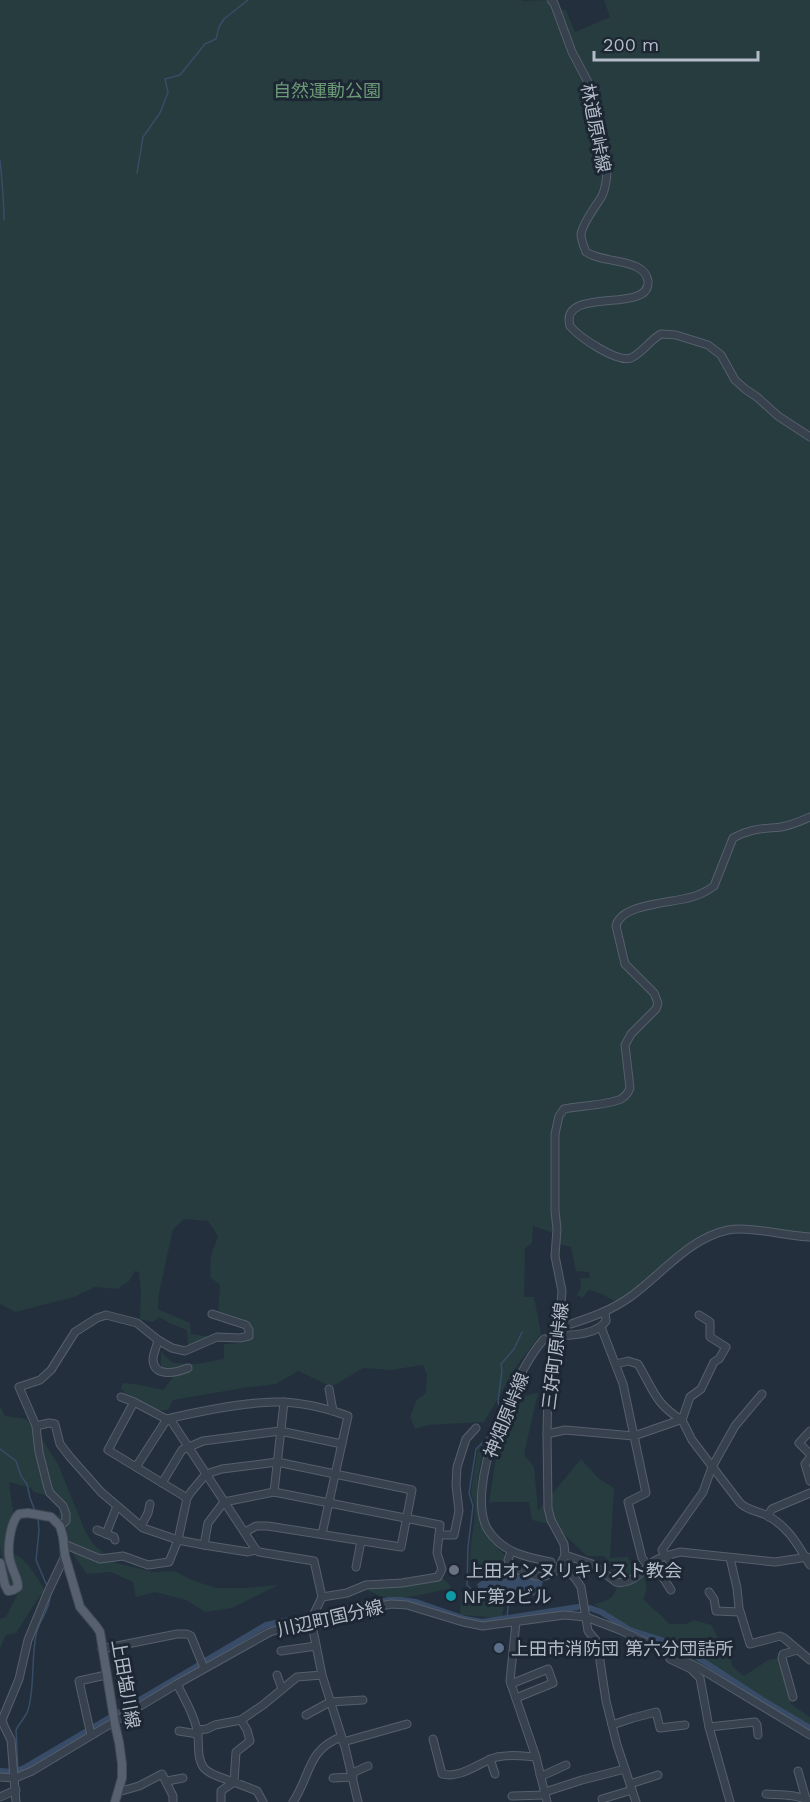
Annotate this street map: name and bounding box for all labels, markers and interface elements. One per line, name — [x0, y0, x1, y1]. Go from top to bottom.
scale bar — [594, 24, 758, 62]
text: 200 m — [603, 34, 659, 55]
park label: 自然運動公園 — [273, 80, 381, 101]
street label: 林道原峠線 — [577, 82, 615, 174]
street label: 三好町原峠線 — [538, 1301, 572, 1411]
street label: 神畑原峠線 — [479, 1369, 533, 1461]
place label: 上田オンヌリキリスト教会 — [466, 1560, 682, 1581]
marker: 上田オンヌリキリスト教会 — [447, 1563, 461, 1577]
place label: NF第2ビル — [463, 1586, 552, 1607]
marker: NF第2ビル — [444, 1589, 458, 1603]
street label: 川辺町国分線 — [275, 1596, 385, 1640]
street label: 上田塩川線 — [108, 1638, 144, 1730]
place label: 上田市消防団 第六分団詰所 — [511, 1638, 733, 1659]
marker: 上田市消防団 第六分団詰所 — [492, 1641, 506, 1655]

